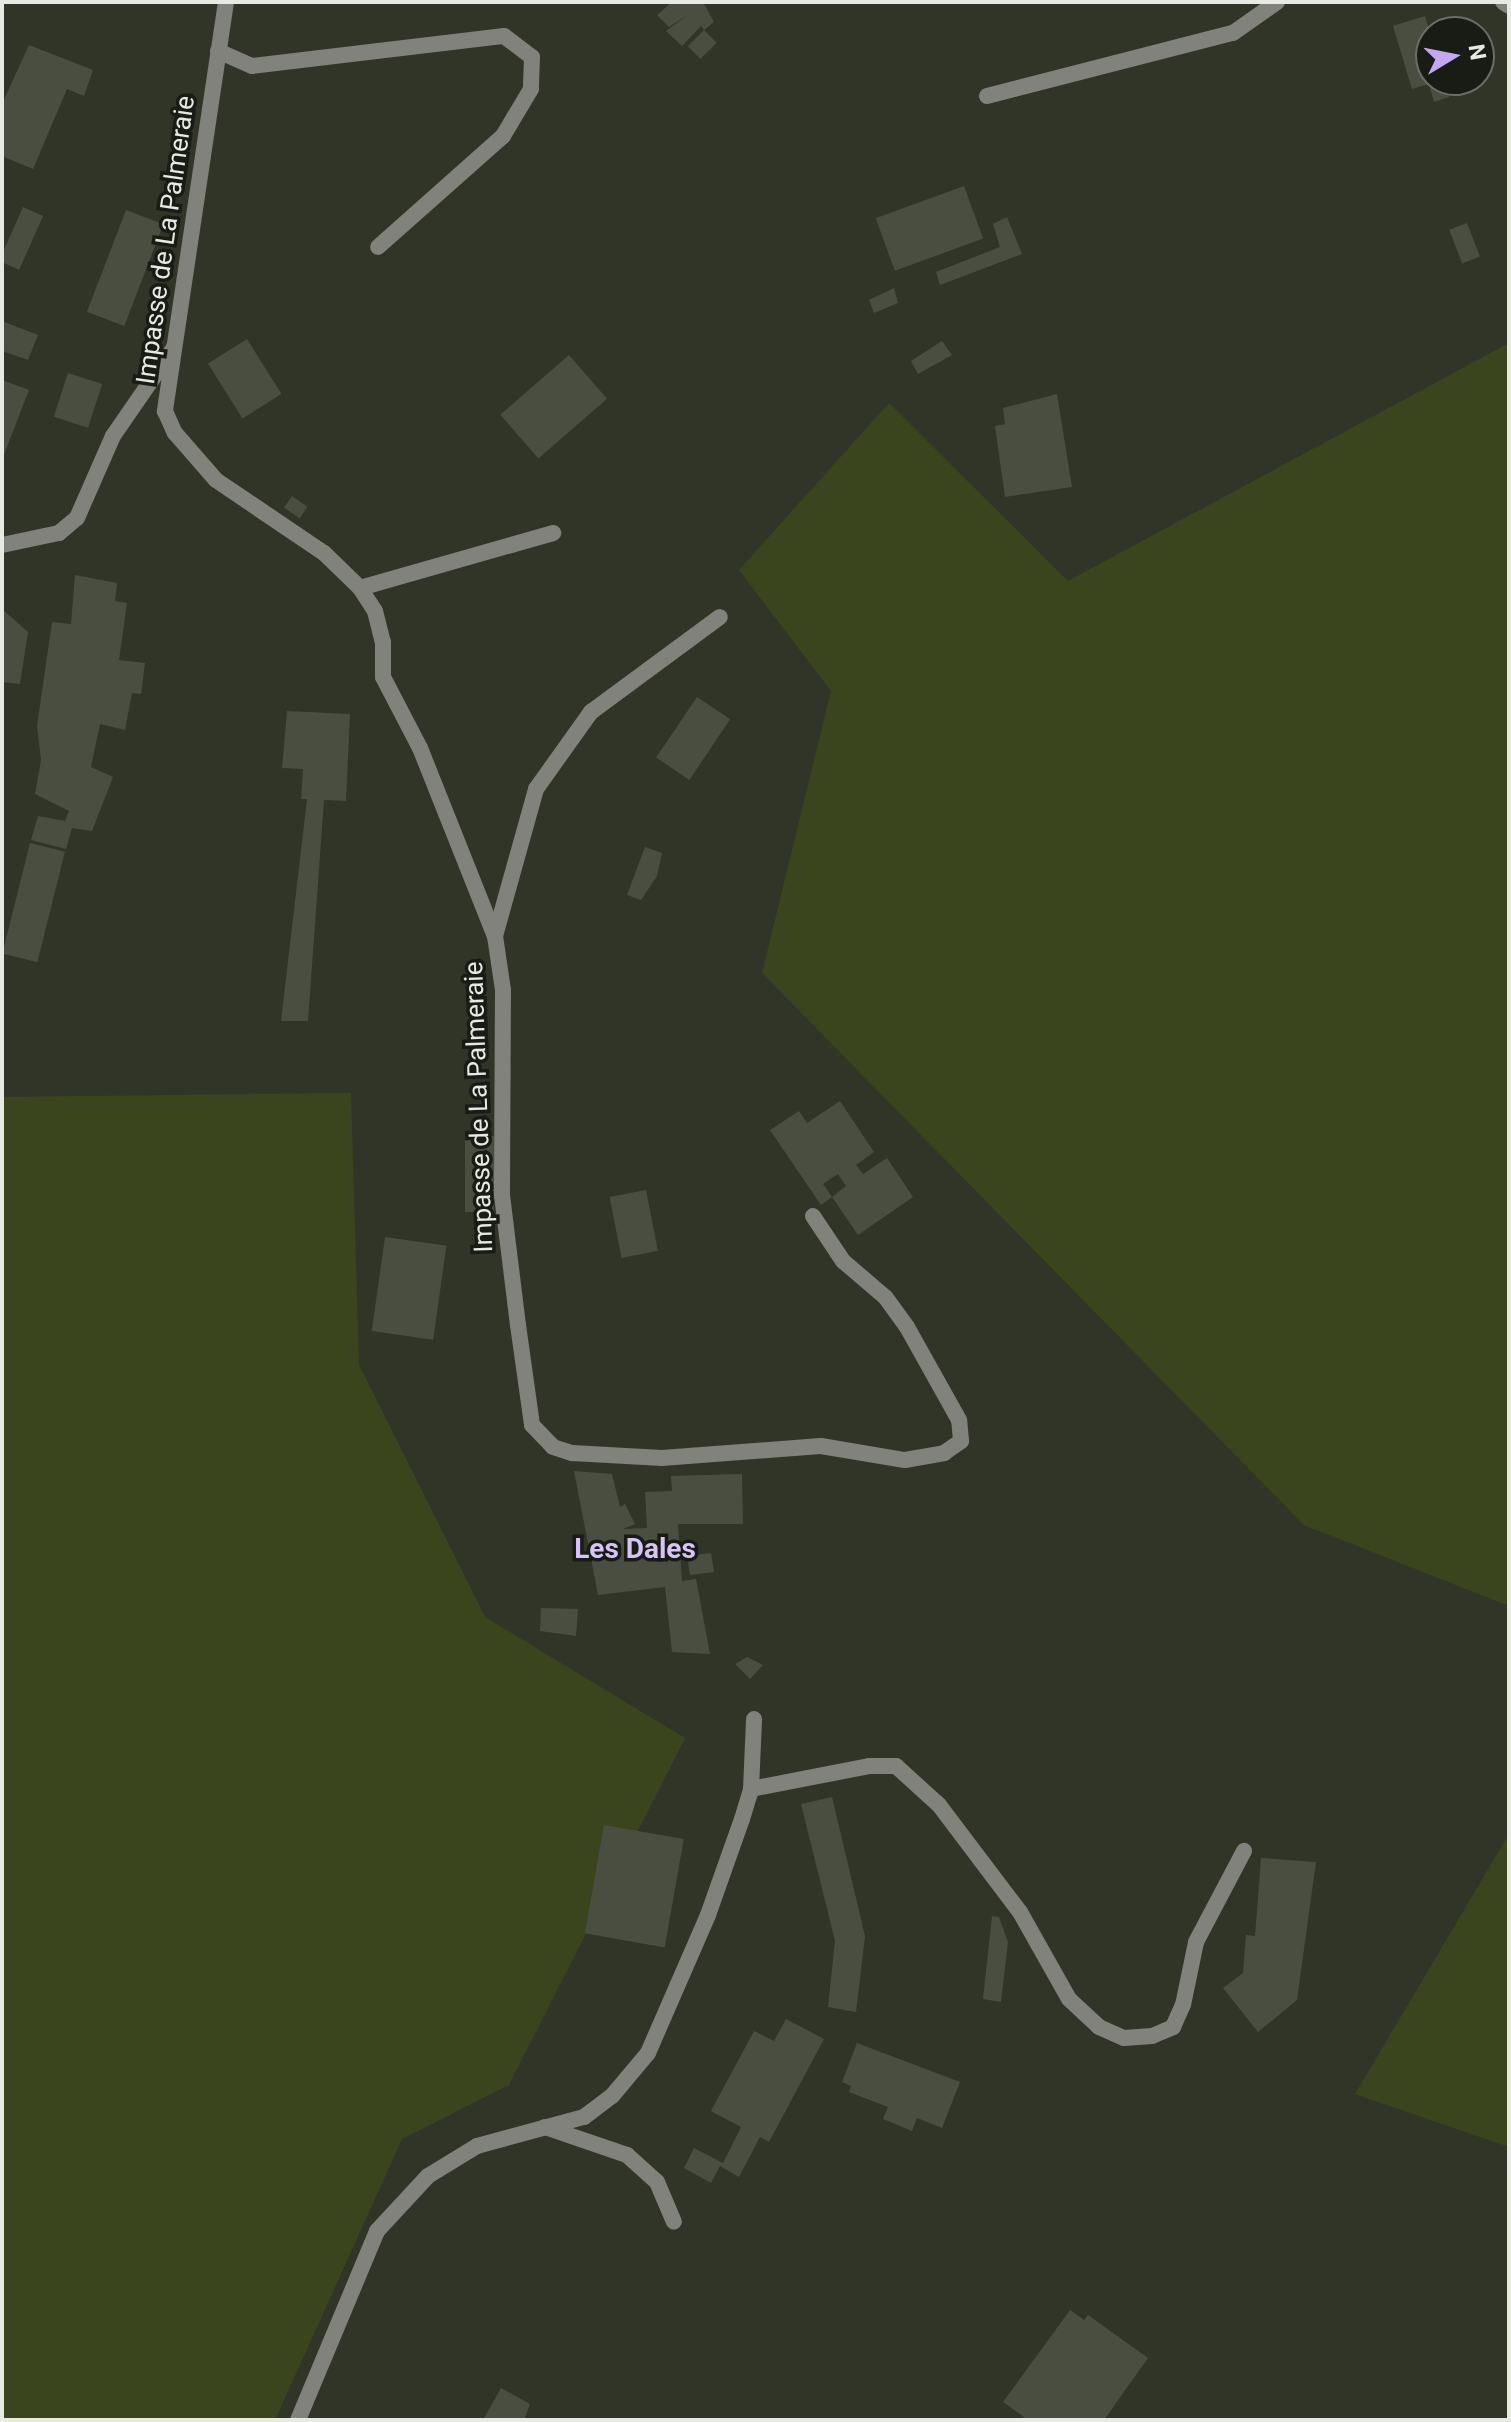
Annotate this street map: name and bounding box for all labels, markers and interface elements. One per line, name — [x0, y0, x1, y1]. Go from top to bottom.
north arrow — [1415, 16, 1495, 96]
text: N — [1463, 42, 1491, 62]
street label: Impasse de La Palmeraie — [130, 94, 202, 386]
street label: Impasse de La Palmeraie — [458, 961, 500, 1253]
district label: Les Dales — [574, 1532, 696, 1566]

